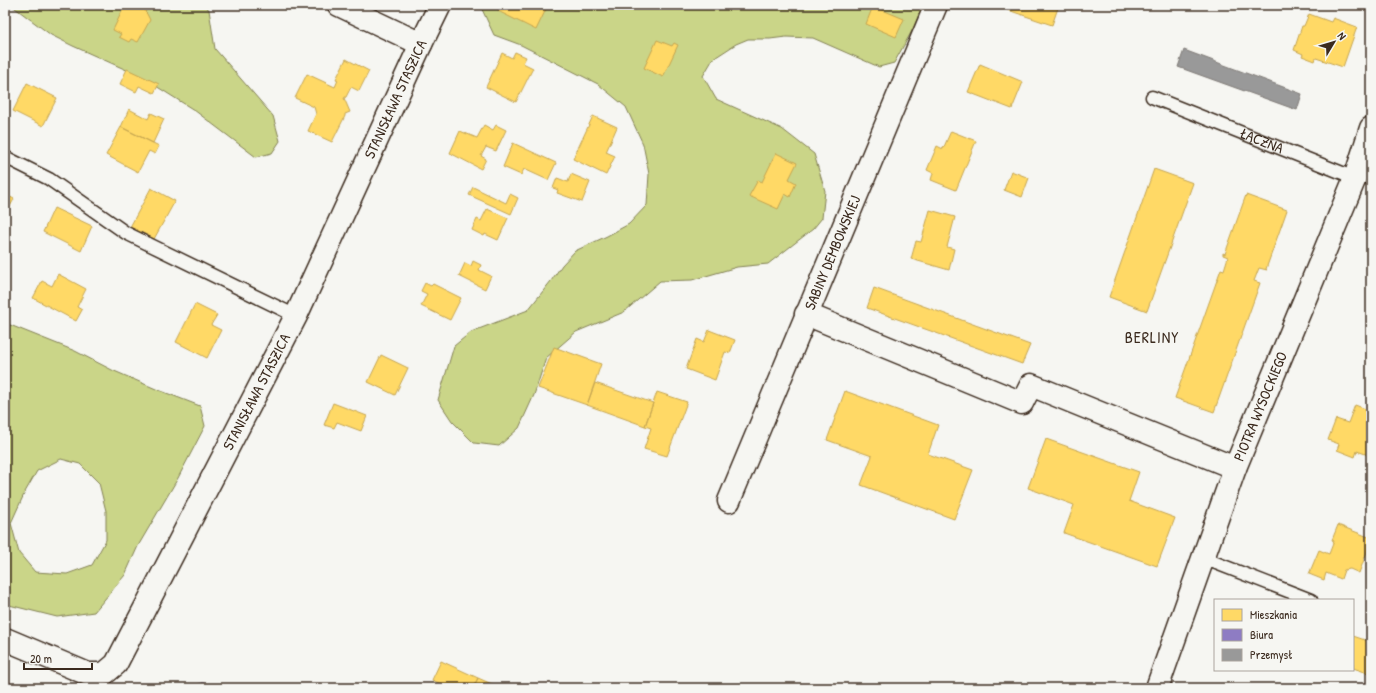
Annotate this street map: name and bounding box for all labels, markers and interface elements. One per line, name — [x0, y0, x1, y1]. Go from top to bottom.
north arrow — [1314, 22, 1354, 62]
text: N — [1335, 29, 1349, 43]
street label: STANISŁAWA STASZICA — [359, 36, 432, 162]
street label: ŁĄCZNA — [1237, 122, 1287, 159]
street label: SABINY DEMBOWSKIEJ — [799, 192, 865, 313]
district label: BERLINY — [1125, 326, 1179, 348]
street label: STANISŁAWA STASZICA — [217, 329, 295, 454]
street label: PIOTRA WYSOCKIEGO — [1228, 348, 1292, 464]
legend — [1214, 599, 1354, 671]
text: Mieszkania — [1250, 606, 1297, 623]
text: Biura — [1250, 626, 1273, 643]
scale bar — [24, 645, 92, 671]
text: Przemysł — [1250, 646, 1293, 663]
text: 20 m — [30, 650, 52, 667]

